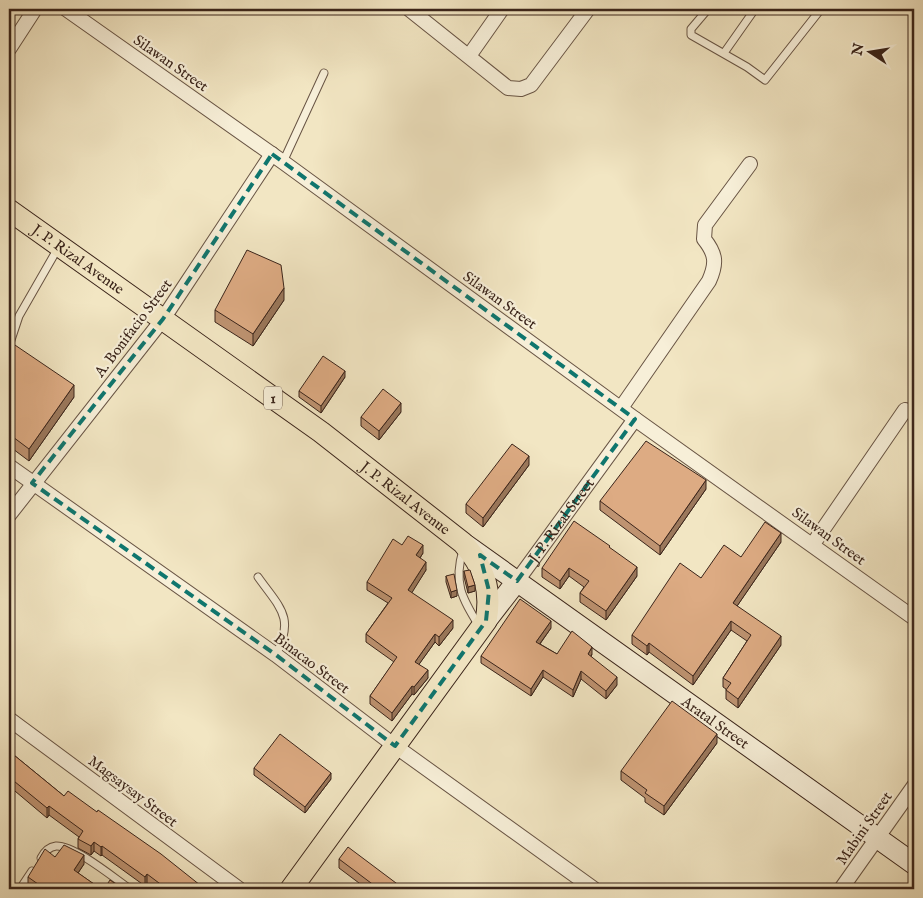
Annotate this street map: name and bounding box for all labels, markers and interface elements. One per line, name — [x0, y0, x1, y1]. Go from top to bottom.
north arrow — [846, 28, 896, 78]
street label: Silawan Street — [130, 31, 212, 96]
text: N — [848, 42, 868, 58]
street label: J. P. Rizal Avenue — [27, 219, 128, 299]
street label: Silawan Street — [459, 267, 540, 334]
street label: A. Bonifacio Street — [90, 276, 176, 382]
road number: 1 — [264, 386, 282, 409]
street label: J. P. Rizal Avenue — [355, 456, 454, 539]
street label: J. P. Rizal Street — [523, 475, 599, 568]
street label: Silawan Street — [788, 503, 869, 570]
street label: Binacao Street — [270, 629, 353, 698]
street label: Aratal Street — [677, 692, 752, 753]
street label: Magsaysay Street — [84, 752, 181, 831]
street label: Mabini Street — [832, 788, 897, 869]

